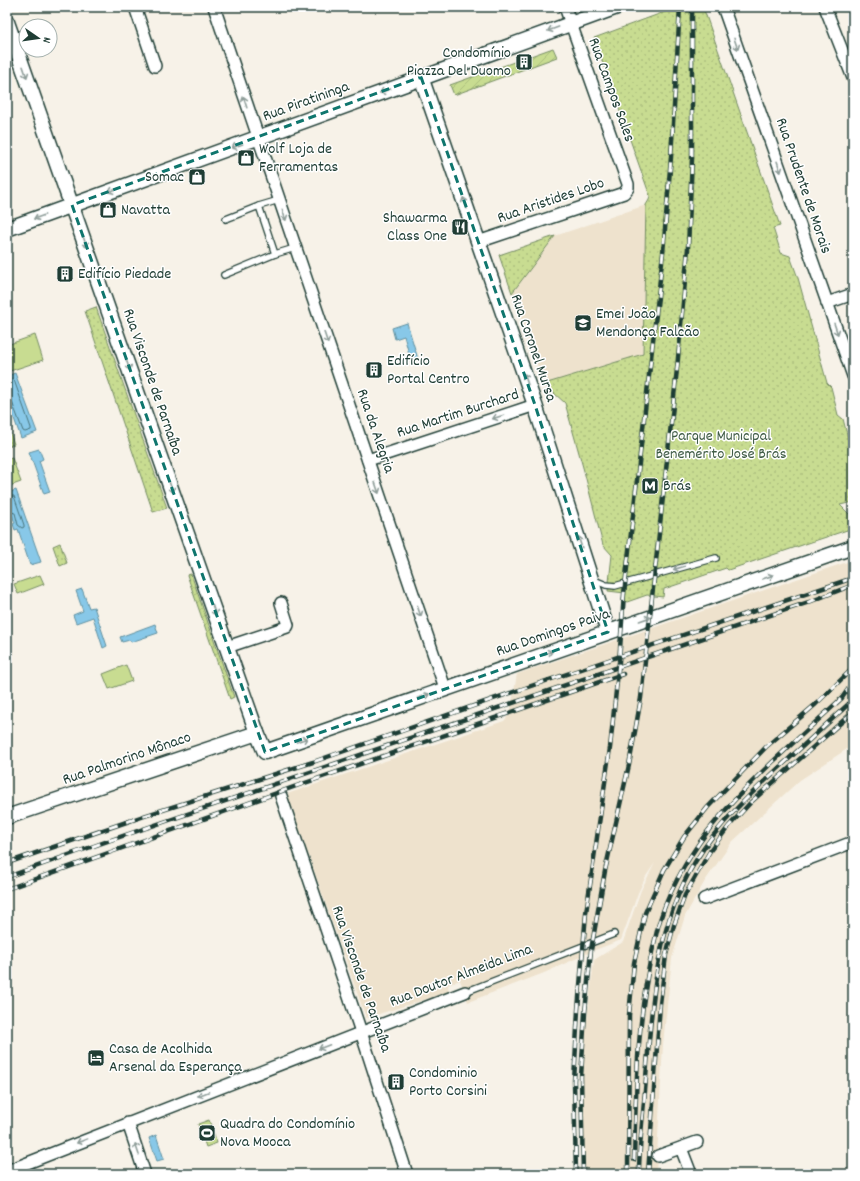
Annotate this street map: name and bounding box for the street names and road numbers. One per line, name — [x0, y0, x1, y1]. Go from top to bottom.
street label: Rua Campos Sales — [582, 35, 641, 146]
street label: Rua Piratininga — [260, 76, 353, 128]
street label: Rua Prudente de Morais — [769, 115, 837, 257]
street label: Rua Aristides Lobo — [494, 172, 608, 230]
street label: Rua Coronel Mursa — [504, 291, 562, 405]
street label: Rua Visconde de Parnaíba — [116, 306, 188, 459]
street label: Rua Martim Burchard — [394, 383, 522, 445]
street label: Rua da Alegria — [350, 386, 400, 477]
street label: Rua Domingos Paiva — [493, 603, 613, 663]
street label: Rua Palmorino Mônaco — [60, 726, 194, 792]
street label: Rua Visconde de Parnaíba — [325, 903, 397, 1056]
street label: Rua Doutor Almeida Lima — [386, 938, 536, 1014]

